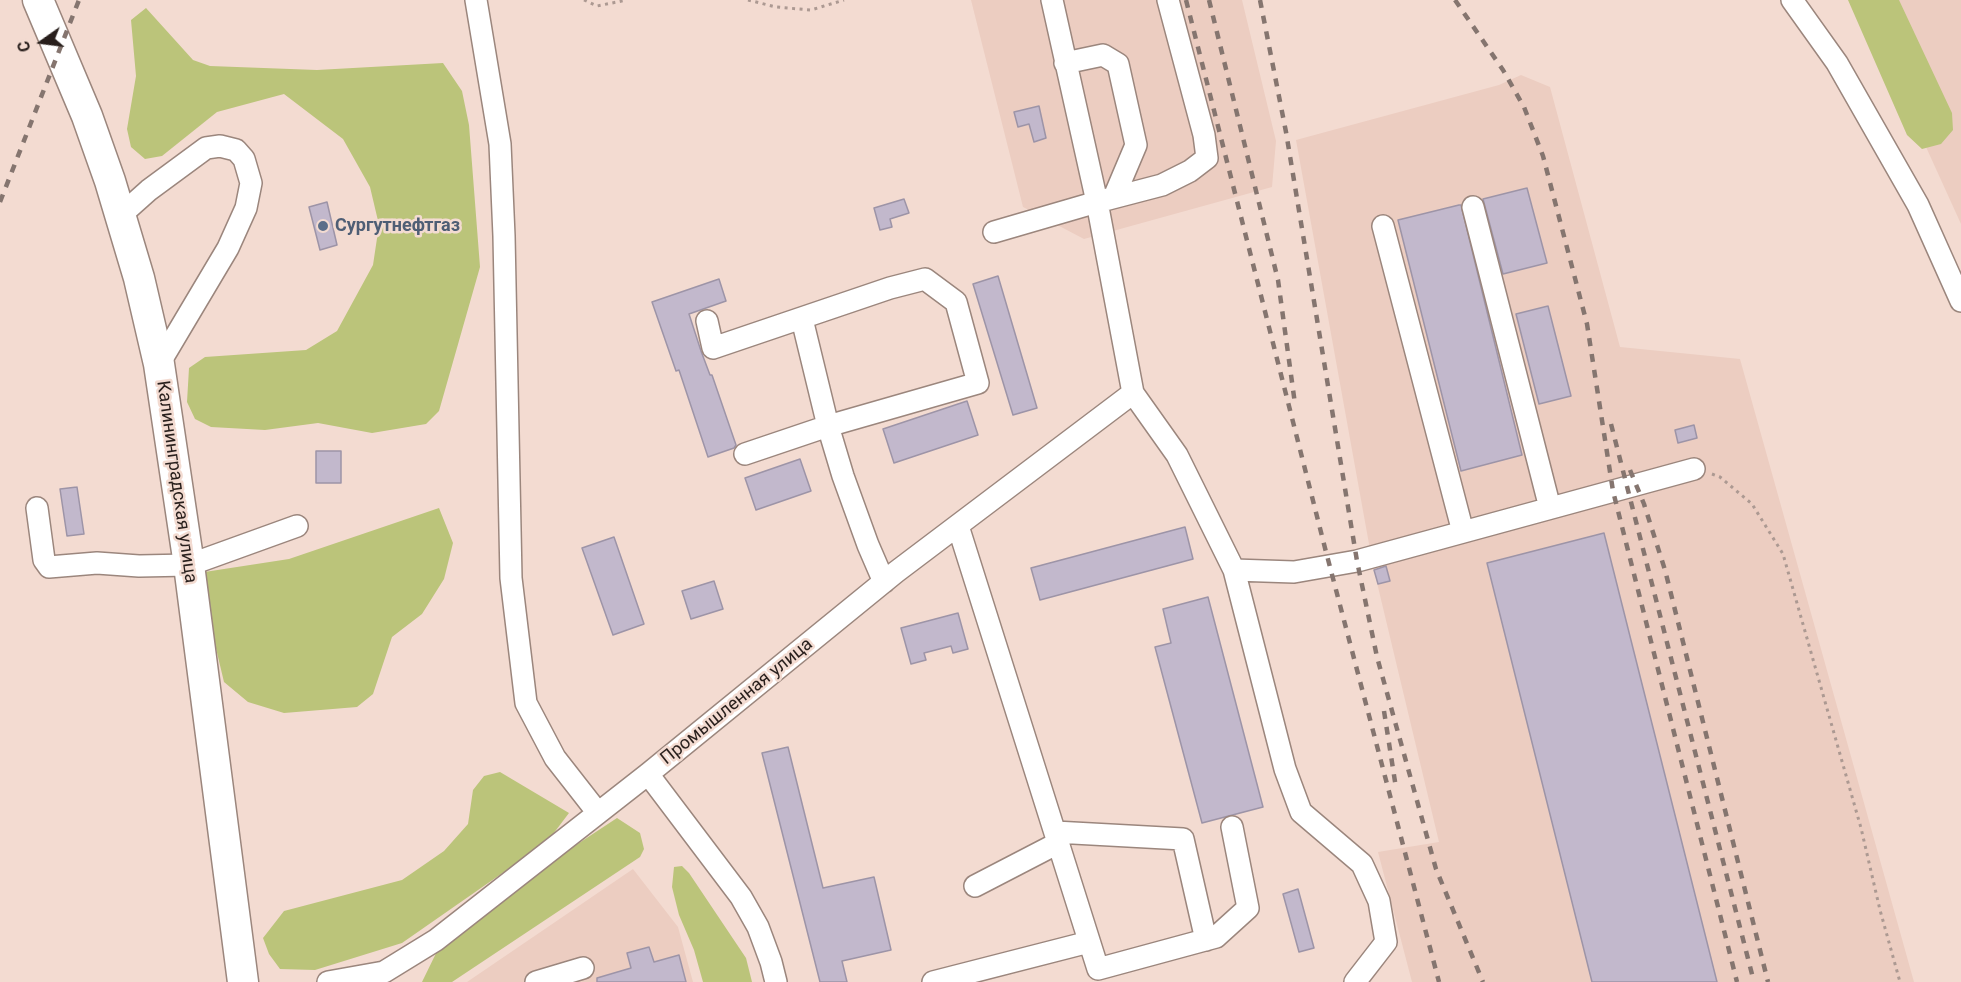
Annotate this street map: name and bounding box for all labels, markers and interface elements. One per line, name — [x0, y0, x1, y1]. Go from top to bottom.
north arrow — [12, 12, 72, 72]
text: С — [14, 39, 35, 54]
place label: Сургутнефтгаз — [335, 215, 460, 237]
marker: Сургутнефтгаз — [316, 219, 330, 233]
street label: Калининградская улица — [151, 379, 201, 585]
street label: Промышленная улица — [657, 634, 817, 770]

